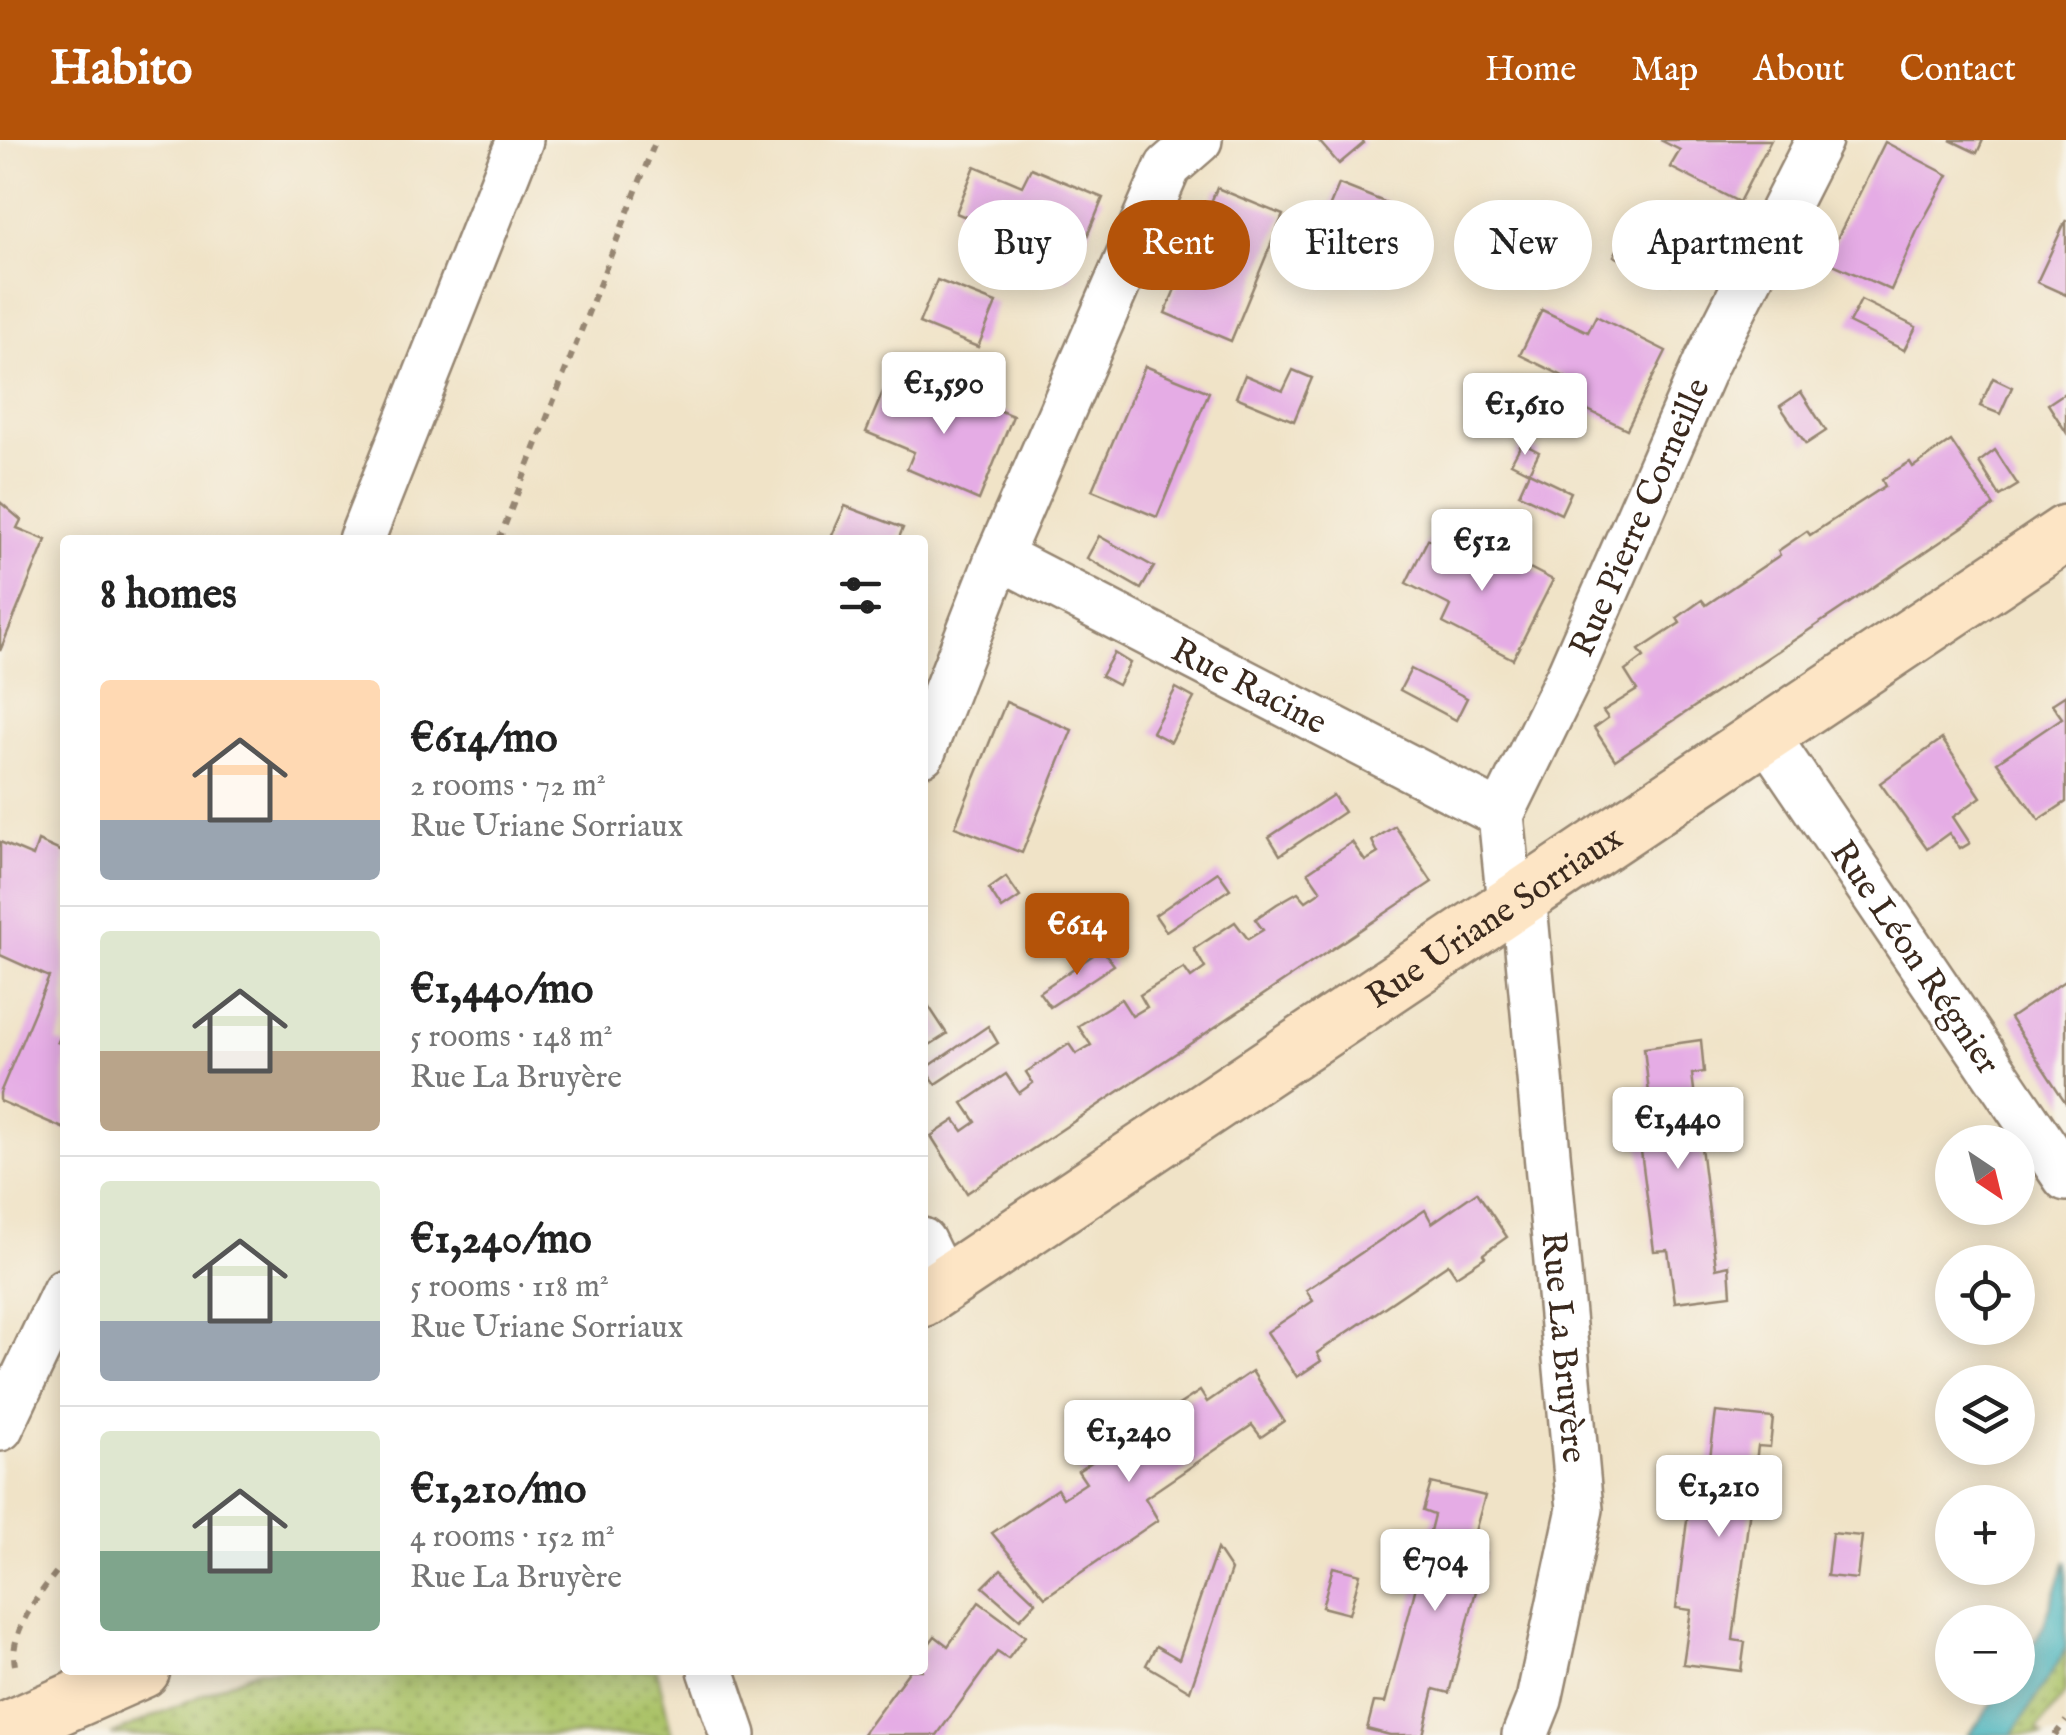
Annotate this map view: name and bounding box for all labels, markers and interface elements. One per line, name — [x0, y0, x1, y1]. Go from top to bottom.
text: Habito — [50, 40, 192, 100]
text: Home — [1485, 48, 1576, 93]
text: Map — [1631, 48, 1698, 93]
text: About — [1753, 48, 1845, 93]
text: Contact — [1900, 48, 2016, 93]
chip: Buy — [958, 200, 1087, 290]
chip: Rent — [1107, 200, 1250, 290]
chip: Filters — [1270, 200, 1434, 290]
chip: New — [1454, 200, 1592, 290]
chip: Apartment — [1612, 200, 1839, 290]
pin: €1,590 — [863, 352, 1025, 437]
text: €1,590 — [904, 364, 984, 405]
street label: Rue Pierre Corneille — [1560, 372, 1722, 664]
pin: €1,610 — [1444, 373, 1606, 458]
text: €1,610 — [1485, 385, 1565, 426]
pin: €512 — [1423, 509, 1541, 594]
text: €512 — [1453, 521, 1511, 562]
icon: filters — [833, 568, 888, 623]
text: 8 homes — [100, 569, 237, 622]
street label: Rue Racine — [1163, 629, 1334, 746]
text: €614/mo — [410, 713, 558, 766]
icon: home — [180, 720, 300, 840]
text: 2 rooms · 72 m² — [410, 766, 606, 807]
text: Rue Uriane Sorriaux — [410, 807, 683, 848]
street label: Rue Uriane Sorriaux — [1358, 816, 1632, 1020]
street label: Rue Léon Régnier — [1819, 833, 2009, 1084]
pin: €614 — [1018, 893, 1136, 978]
text: €614 — [1047, 905, 1107, 946]
text: €1,440/mo — [410, 964, 593, 1017]
icon: home — [180, 971, 300, 1091]
text: 5 rooms · 148 m² — [410, 1017, 613, 1058]
text: Rue La Bruyère — [410, 1058, 622, 1099]
pin: €1,440 — [1597, 1087, 1759, 1172]
text: €1,440 — [1634, 1099, 1722, 1140]
north arrow — [1935, 1125, 2035, 1225]
map controls — [1935, 1125, 2035, 1705]
text: €1,240/mo — [410, 1214, 592, 1267]
icon: home — [180, 1221, 300, 1341]
street label: Rue La Bruyère — [1529, 1230, 1596, 1465]
button: locate — [1935, 1245, 2035, 1345]
text: 5 rooms · 118 m² — [410, 1267, 609, 1308]
text: Rue Uriane Sorriaux — [410, 1308, 683, 1349]
button: layers — [1935, 1365, 2035, 1465]
pin: €1,240 — [1048, 1400, 1210, 1485]
text: €1,240 — [1086, 1412, 1172, 1453]
pin: €1,210 — [1638, 1455, 1800, 1540]
text: €1,210/mo — [410, 1464, 586, 1517]
text: €1,210 — [1678, 1467, 1760, 1508]
icon: home — [180, 1471, 300, 1591]
button: + — [1935, 1485, 2035, 1585]
text: 4 rooms · 152 m² — [410, 1517, 615, 1558]
pin: €704 — [1376, 1529, 1494, 1614]
text: €704 — [1402, 1541, 1468, 1582]
text: Rue La Bruyère — [410, 1558, 622, 1599]
button: − — [1935, 1605, 2035, 1705]

